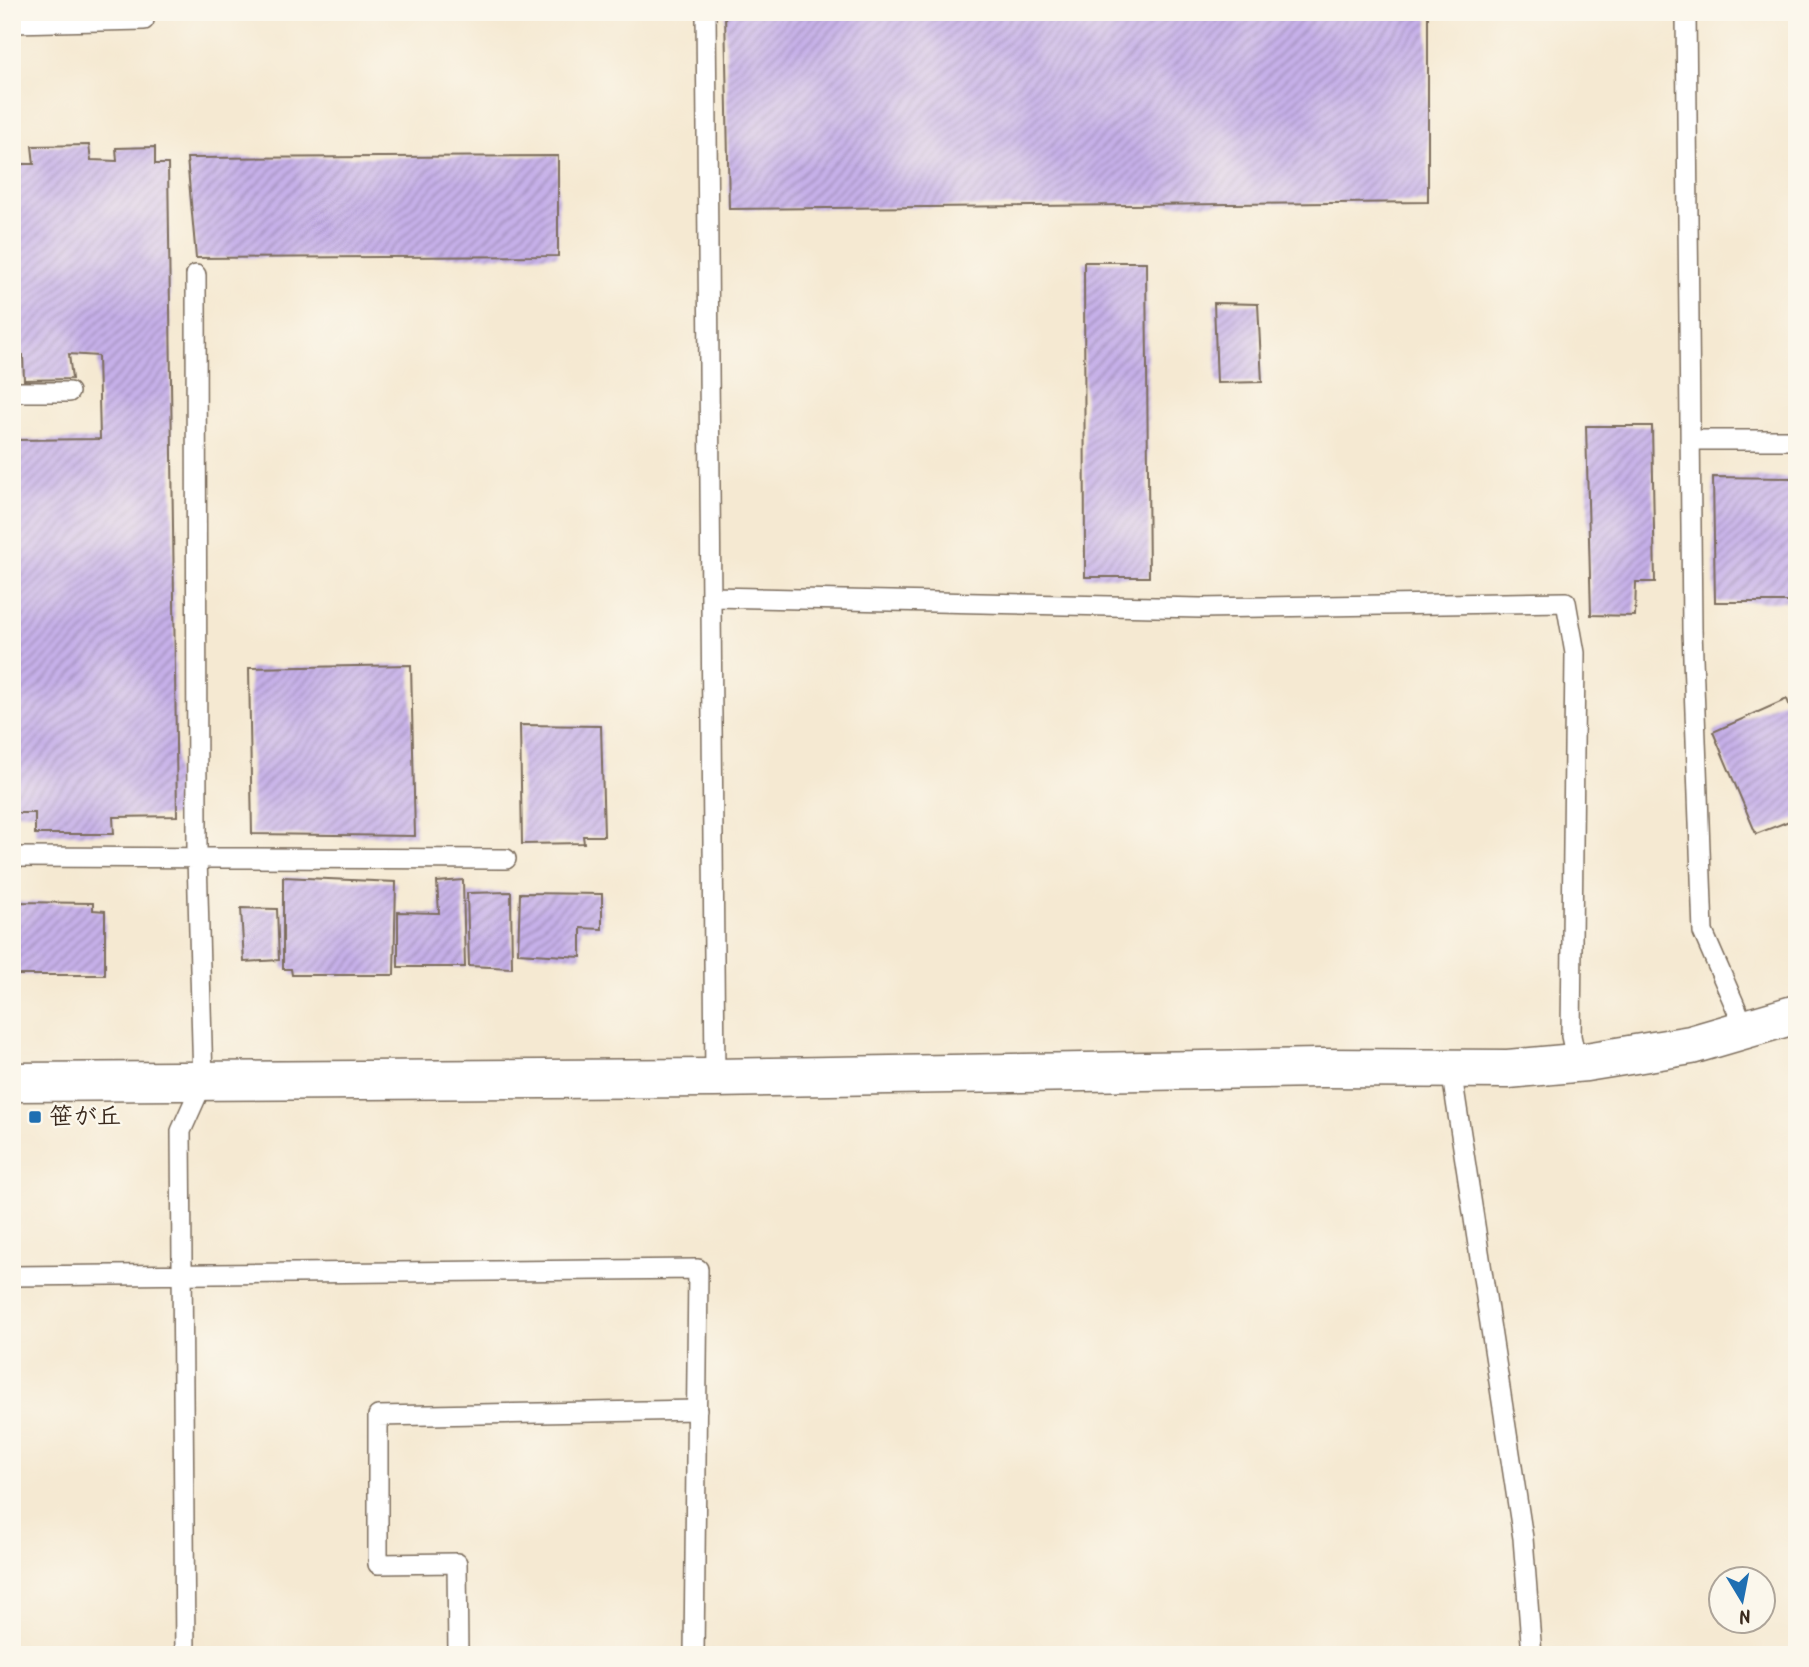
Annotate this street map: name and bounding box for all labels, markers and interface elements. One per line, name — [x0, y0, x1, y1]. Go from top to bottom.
place label: 笹が丘 — [49, 1098, 121, 1137]
marker: 笹が丘 — [27, 1109, 43, 1125]
north arrow — [1708, 1566, 1778, 1636]
text: N — [1736, 1599, 1753, 1631]

